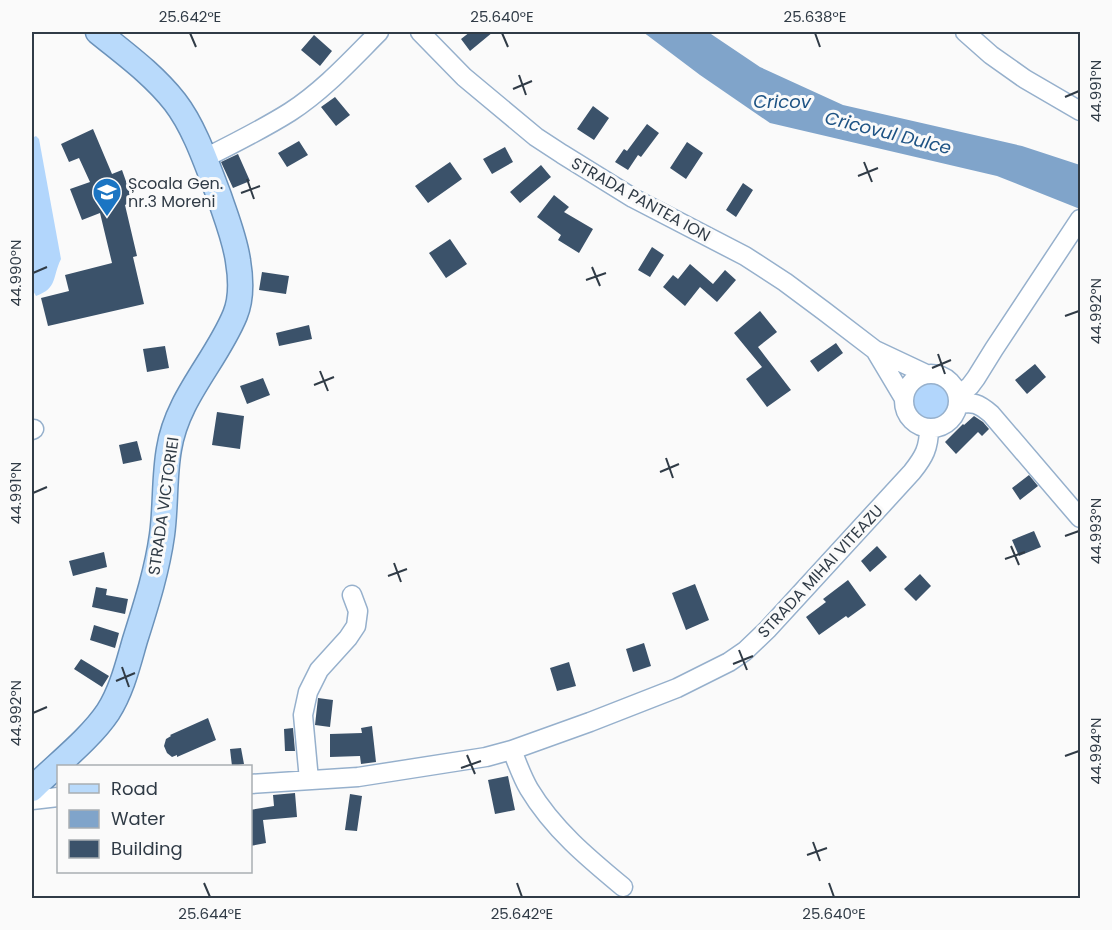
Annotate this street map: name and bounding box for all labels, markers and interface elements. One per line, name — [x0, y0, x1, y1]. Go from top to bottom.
text: 25.642°E — [159, 6, 221, 27]
text: 25.640°E — [470, 6, 534, 27]
text: 25.638°E — [784, 6, 846, 27]
text: 44.991°N — [1085, 60, 1106, 122]
water label: Cricov — [753, 89, 812, 114]
water label: Cricovul Dulce — [822, 105, 954, 160]
street label: STRADA PANTEA ION — [567, 152, 715, 247]
place label: Școala Gen. nr.3 Moreni — [128, 172, 223, 213]
school or university icon: Școala Gen. nr.3 Moreni — [91, 176, 123, 218]
text: 44.990°N — [5, 239, 26, 307]
text: 44.992°N — [1085, 278, 1106, 344]
street label: STRADA VICTORIEI — [142, 436, 185, 577]
text: 44.991°N — [5, 462, 26, 524]
text: 44.993°N — [1085, 498, 1106, 564]
street label: STRADA MIHAI VITEAZU — [752, 500, 888, 643]
text: 44.992°N — [5, 680, 26, 746]
text: 44.994°N — [1085, 717, 1106, 785]
legend — [57, 765, 252, 873]
text: Road — [111, 776, 158, 801]
text: Water — [111, 806, 165, 831]
text: Building — [111, 836, 183, 861]
text: 25.644°E — [178, 903, 242, 924]
text: 25.642°E — [491, 903, 553, 924]
text: 25.640°E — [802, 903, 866, 924]

